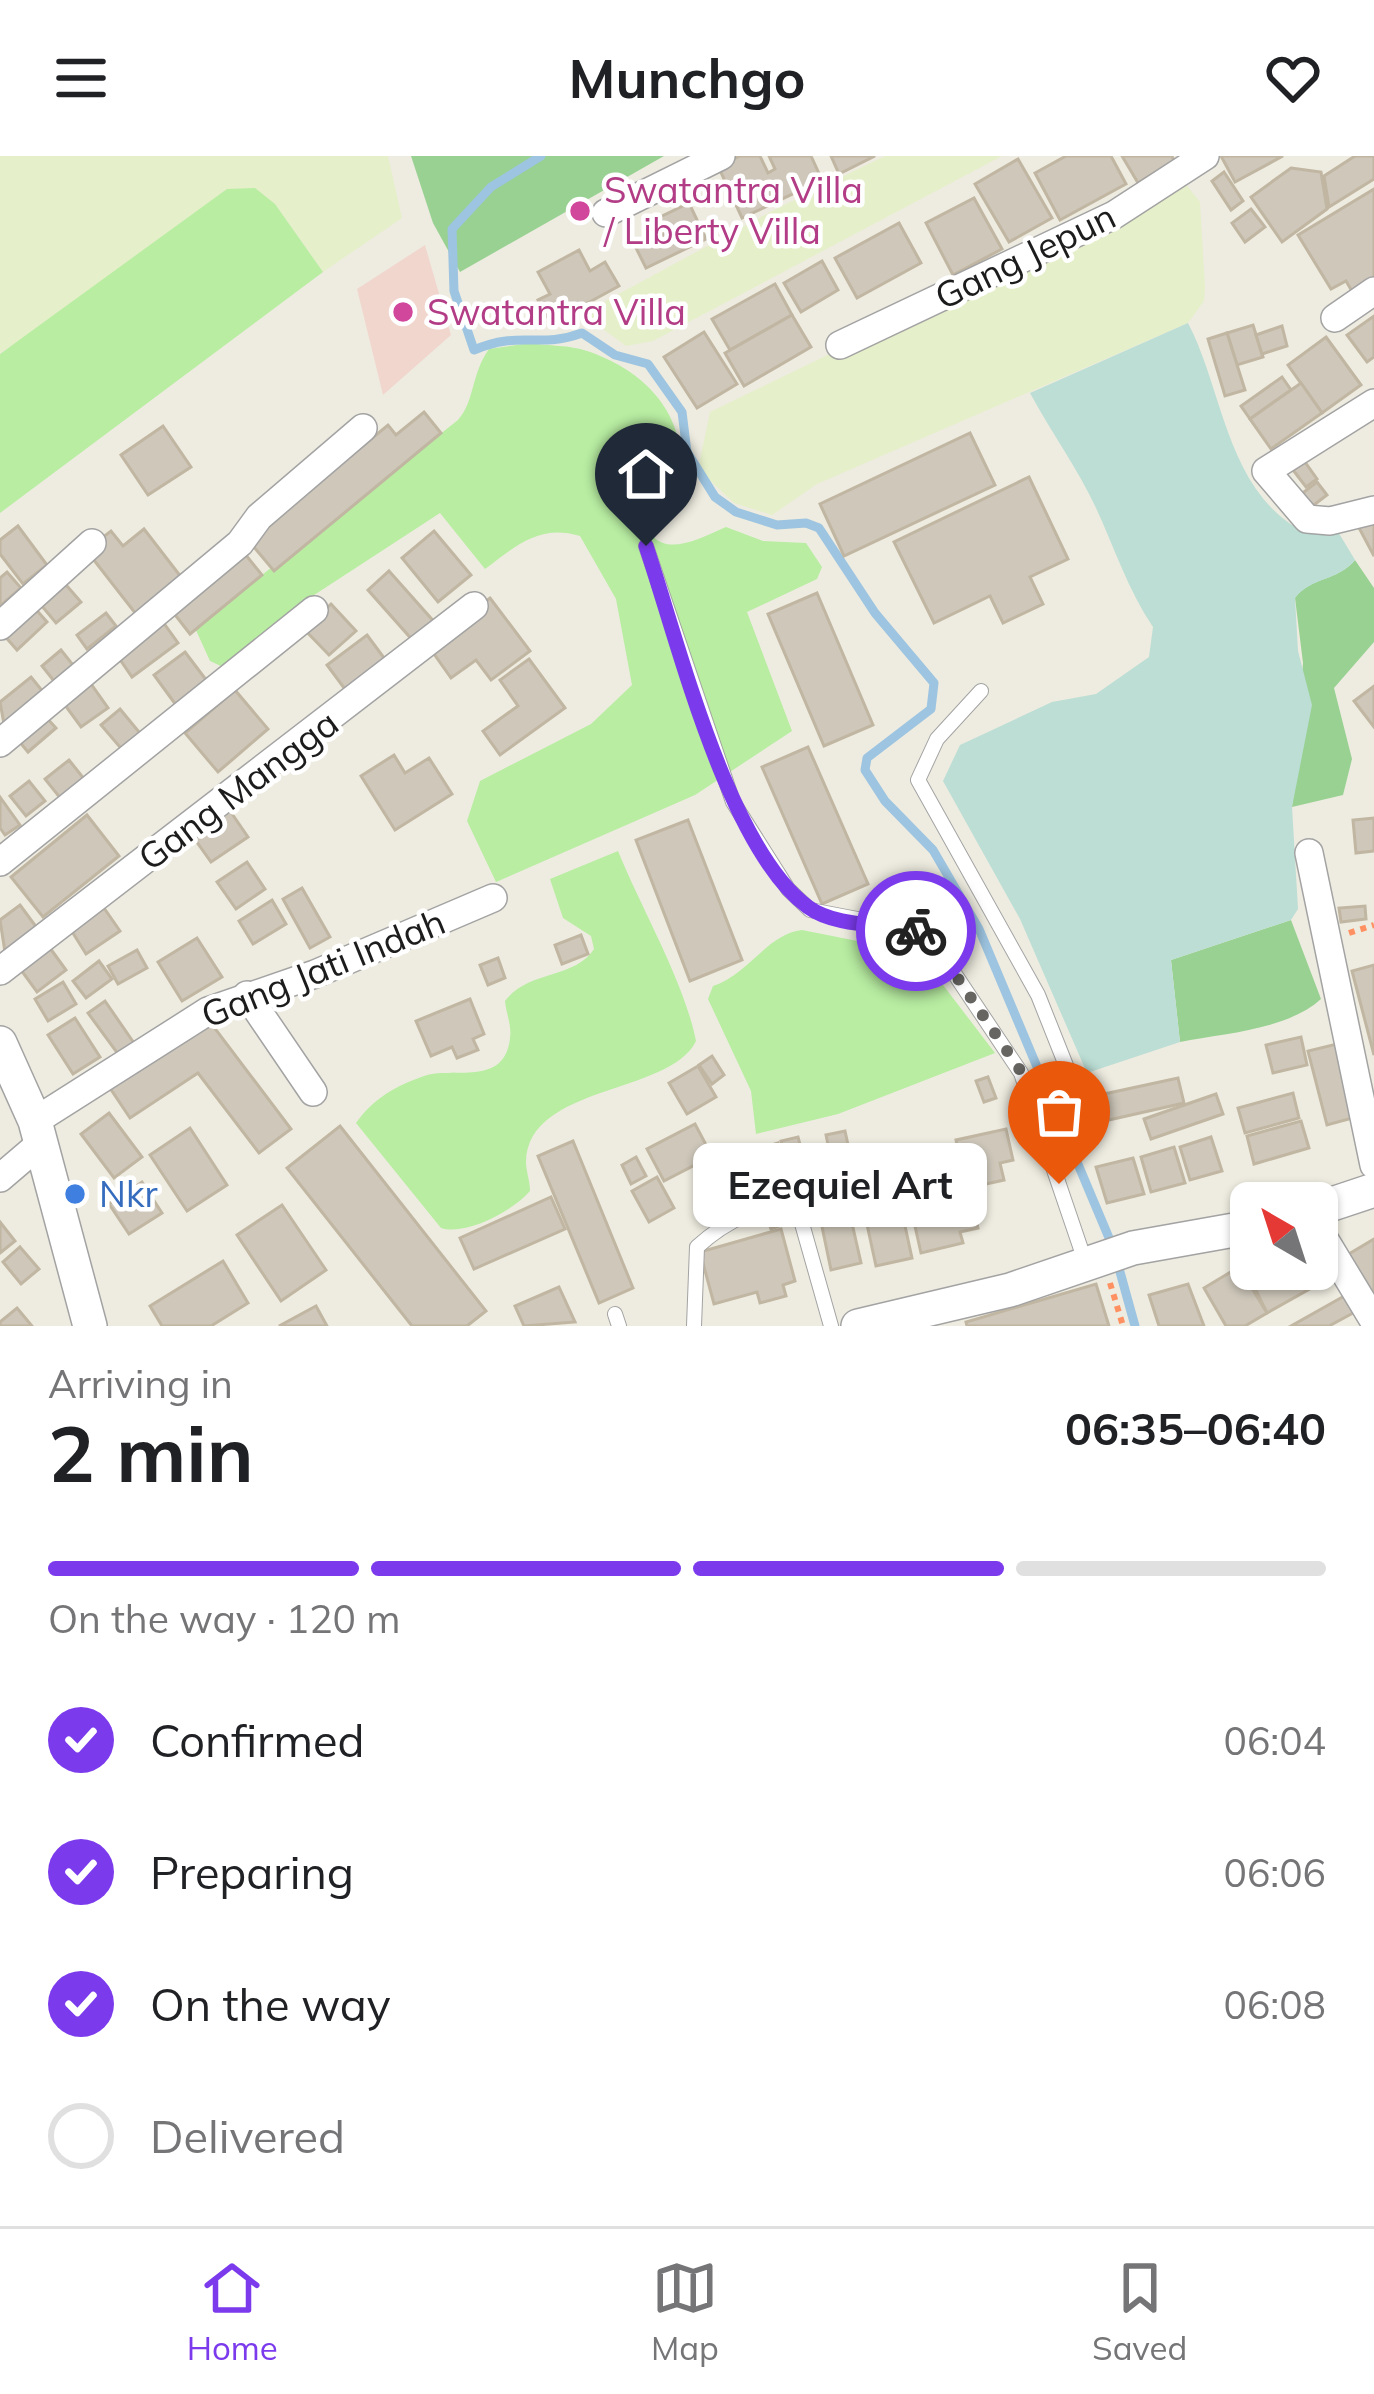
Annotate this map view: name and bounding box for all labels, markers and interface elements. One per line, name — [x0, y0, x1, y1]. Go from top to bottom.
text: Munchgo — [568, 44, 806, 112]
icon: menu — [48, 45, 114, 111]
icon: heart — [1260, 45, 1326, 111]
place label: Swatantra Villa / Liberty Villa — [603, 167, 863, 253]
street label: Gang Jepun — [927, 193, 1122, 319]
marker: Swatantra Villa / Liberty Villa — [567, 198, 593, 224]
place label: Swatantra Villa — [427, 289, 686, 334]
marker: Swatantra Villa — [390, 299, 416, 325]
pin — [595, 423, 697, 546]
icon: home — [613, 441, 679, 507]
street label: Gang Mangga — [129, 700, 347, 879]
courier — [856, 871, 976, 991]
street label: Gang Jati Indah — [194, 898, 451, 1037]
icon: bike — [883, 898, 949, 964]
pin — [1008, 1061, 1110, 1184]
icon: bag — [1026, 1079, 1092, 1145]
callout: Ezequiel Art — [693, 1142, 987, 1226]
text: Ezequiel Art — [728, 1160, 953, 1209]
place label: Nkr — [99, 1171, 158, 1216]
marker: Nkr — [62, 1181, 88, 1207]
north arrow — [1230, 1182, 1338, 1290]
map controls — [1230, 1182, 1338, 1290]
text: Arriving in — [48, 1359, 233, 1408]
text: 06:35–06:40 — [1065, 1400, 1326, 1456]
text: 2 min — [48, 1404, 254, 1502]
text: On the way · 120 m — [48, 1594, 400, 1643]
icon: check — [48, 1707, 114, 1773]
text: Confirmed — [150, 1712, 364, 1768]
text: 06:04 — [1224, 1716, 1326, 1765]
icon: check — [48, 1839, 114, 1905]
text: Preparing — [150, 1844, 354, 1900]
text: 06:06 — [1224, 1848, 1326, 1897]
icon: check — [48, 1971, 114, 2037]
text: On the way — [150, 1976, 391, 2032]
text: 06:08 — [1224, 1980, 1326, 2029]
text: Delivered — [150, 2108, 345, 2164]
tab: Home — [187, 2255, 278, 2368]
tab: Map — [651, 2255, 719, 2368]
tab: Saved — [1092, 2255, 1187, 2368]

